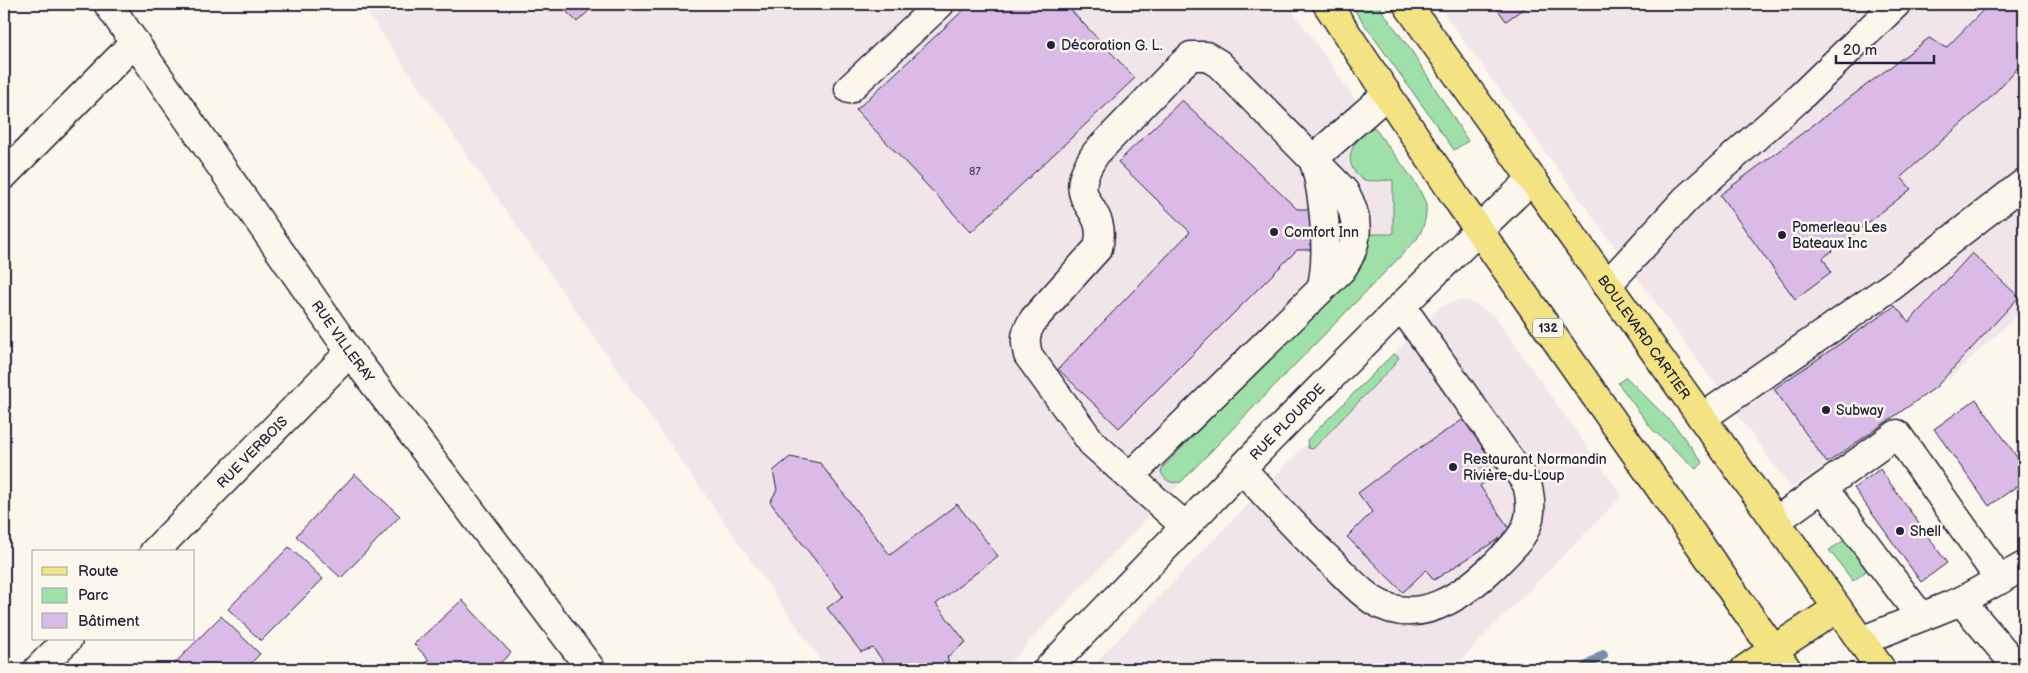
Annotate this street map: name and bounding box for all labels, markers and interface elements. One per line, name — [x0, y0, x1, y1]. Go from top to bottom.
scale bar — [1836, 32, 1933, 64]
place label: Décoration G. L. — [1061, 37, 1163, 54]
marker: Décoration G. L. — [1045, 39, 1057, 51]
text: 20 m — [1843, 41, 1877, 60]
house number: 87 — [969, 165, 981, 178]
place label: Pomerleau Les Bateaux Inc — [1792, 219, 1887, 252]
place label: Comfort Inn — [1284, 224, 1359, 241]
marker: Comfort Inn — [1268, 226, 1280, 238]
marker: Pomerleau Les Bateaux Inc — [1776, 229, 1788, 241]
street label: BOULEVARD CARTIER — [1594, 272, 1694, 402]
street label: RUE VILLERAY — [308, 297, 379, 386]
road number: 132 — [1533, 318, 1563, 338]
street label: RUE PLOURDE — [1246, 380, 1328, 463]
place label: Subway — [1836, 402, 1884, 419]
marker: Subway — [1820, 404, 1832, 416]
street label: RUE VERBOIS — [213, 413, 291, 491]
place label: Restaurant Normandin Rivière-du-Loup — [1463, 451, 1607, 484]
marker: Restaurant Normandin Rivière-du-Loup — [1447, 461, 1459, 473]
place label: Shell — [1910, 523, 1941, 540]
marker: Shell — [1894, 525, 1906, 537]
legend — [32, 550, 195, 640]
text: Route — [78, 562, 119, 581]
text: Parc — [78, 586, 108, 605]
text: Bâtiment — [78, 612, 140, 631]

